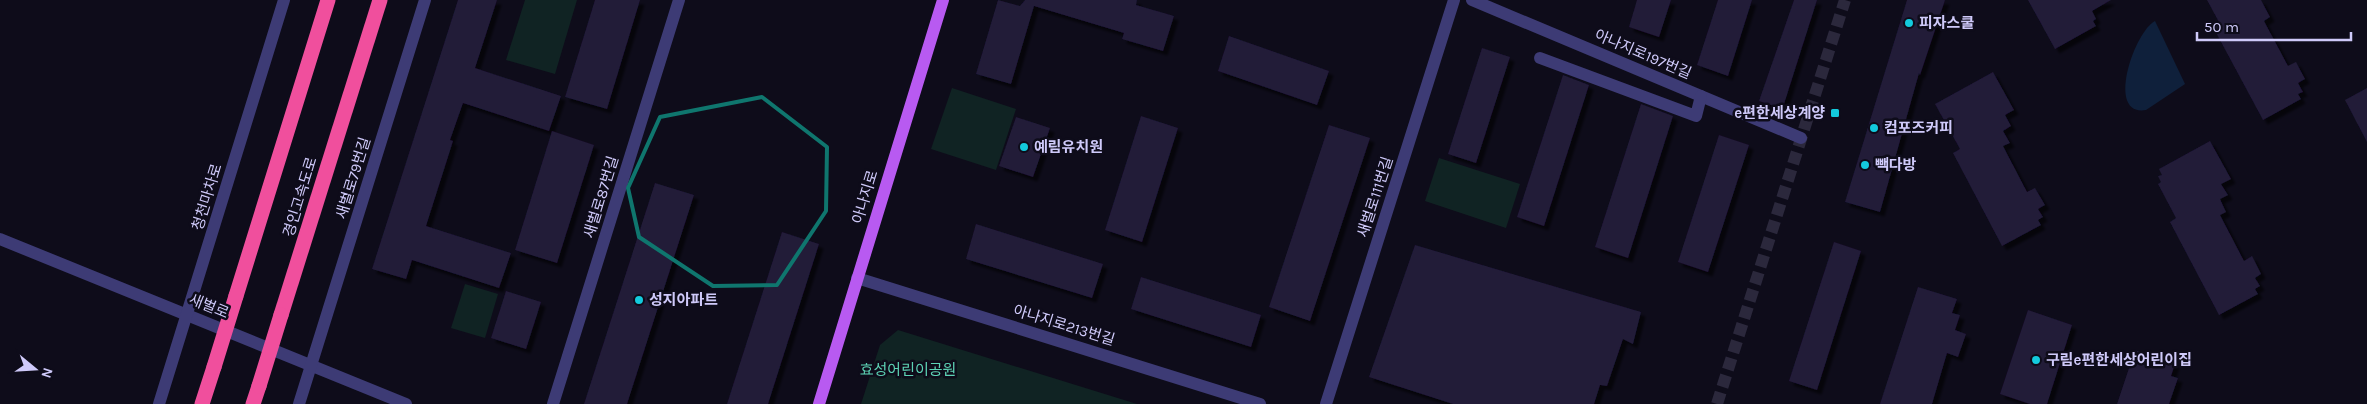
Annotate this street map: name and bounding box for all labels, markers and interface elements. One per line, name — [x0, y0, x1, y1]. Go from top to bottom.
scale bar — [2197, 10, 2351, 42]
place label: 피자스쿨 — [1919, 14, 1974, 32]
marker: 피자스쿨 — [1903, 17, 1915, 29]
text: 50 m — [2204, 18, 2239, 36]
street label: 아나지로197번길 — [1592, 25, 1694, 83]
place label: e편한세상계양 — [1734, 104, 1825, 122]
marker: e편한세상계양 — [1829, 107, 1841, 119]
place label: 컴포즈커피 — [1884, 119, 1953, 137]
marker: 컴포즈커피 — [1868, 122, 1880, 134]
street label: 새벌로79번길 — [332, 135, 374, 221]
place label: 예림유치원 — [1034, 138, 1103, 156]
marker: 예림유치원 — [1018, 141, 1030, 153]
street label: 새벌로87번길 — [580, 154, 622, 240]
street label: 새벌로111번길 — [1353, 154, 1397, 240]
street label: 경인고속도로 — [279, 155, 321, 239]
place label: 빽다방 — [1875, 156, 1917, 174]
marker: 빽다방 — [1859, 159, 1871, 171]
street label: 청천마차로 — [188, 161, 226, 233]
street label: 아나지로 — [848, 168, 882, 226]
street label: 새벌로 — [186, 290, 232, 322]
place label: 성지아파트 — [649, 291, 718, 309]
marker: 성지아파트 — [633, 294, 645, 306]
street label: 아나지로213번길 — [1011, 301, 1117, 349]
north arrow — [10, 344, 60, 394]
place label: 구림e편한세상어린이집 — [2046, 351, 2192, 369]
marker: 구림e편한세상어린이집 — [2030, 354, 2042, 366]
park label: 효성어린이공원 — [860, 361, 956, 379]
text: N — [37, 365, 57, 380]

